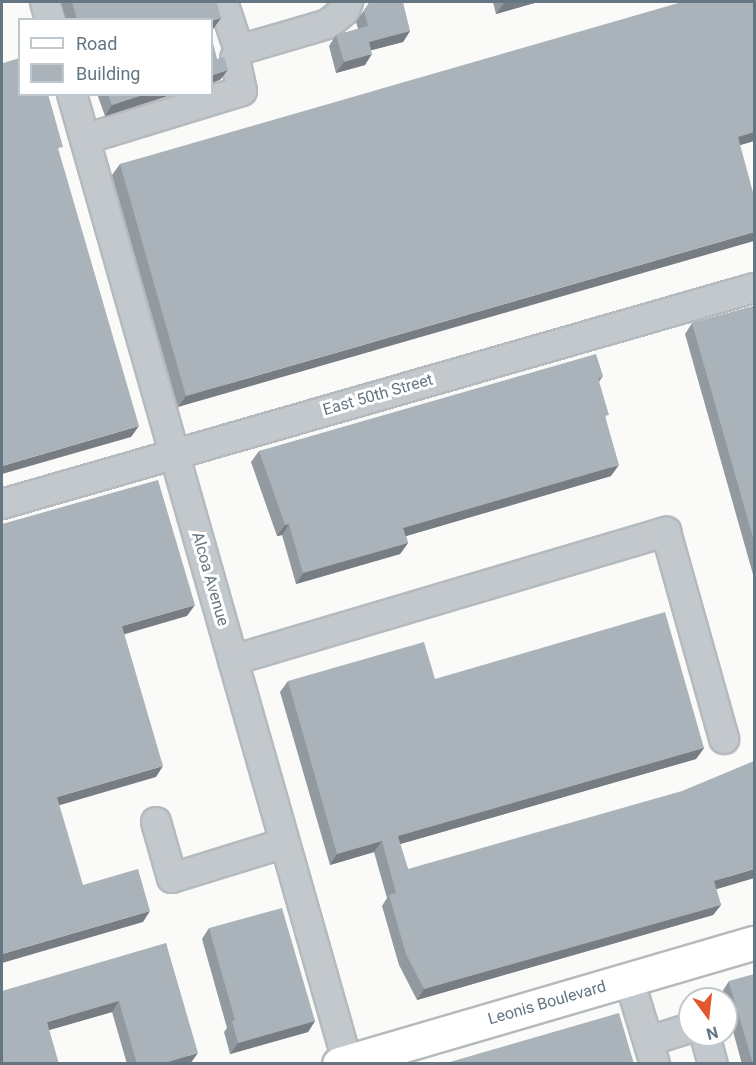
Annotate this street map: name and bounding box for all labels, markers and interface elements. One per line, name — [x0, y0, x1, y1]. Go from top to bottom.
legend — [18, 18, 213, 96]
text: Road — [76, 33, 117, 54]
text: Building — [76, 63, 140, 84]
street label: East 50th Street — [321, 370, 435, 420]
street label: Alcoa Avenue — [187, 530, 233, 628]
street label: Leonis Boulevard — [486, 977, 608, 1029]
north arrow — [678, 987, 738, 1047]
text: N — [704, 1022, 720, 1044]

